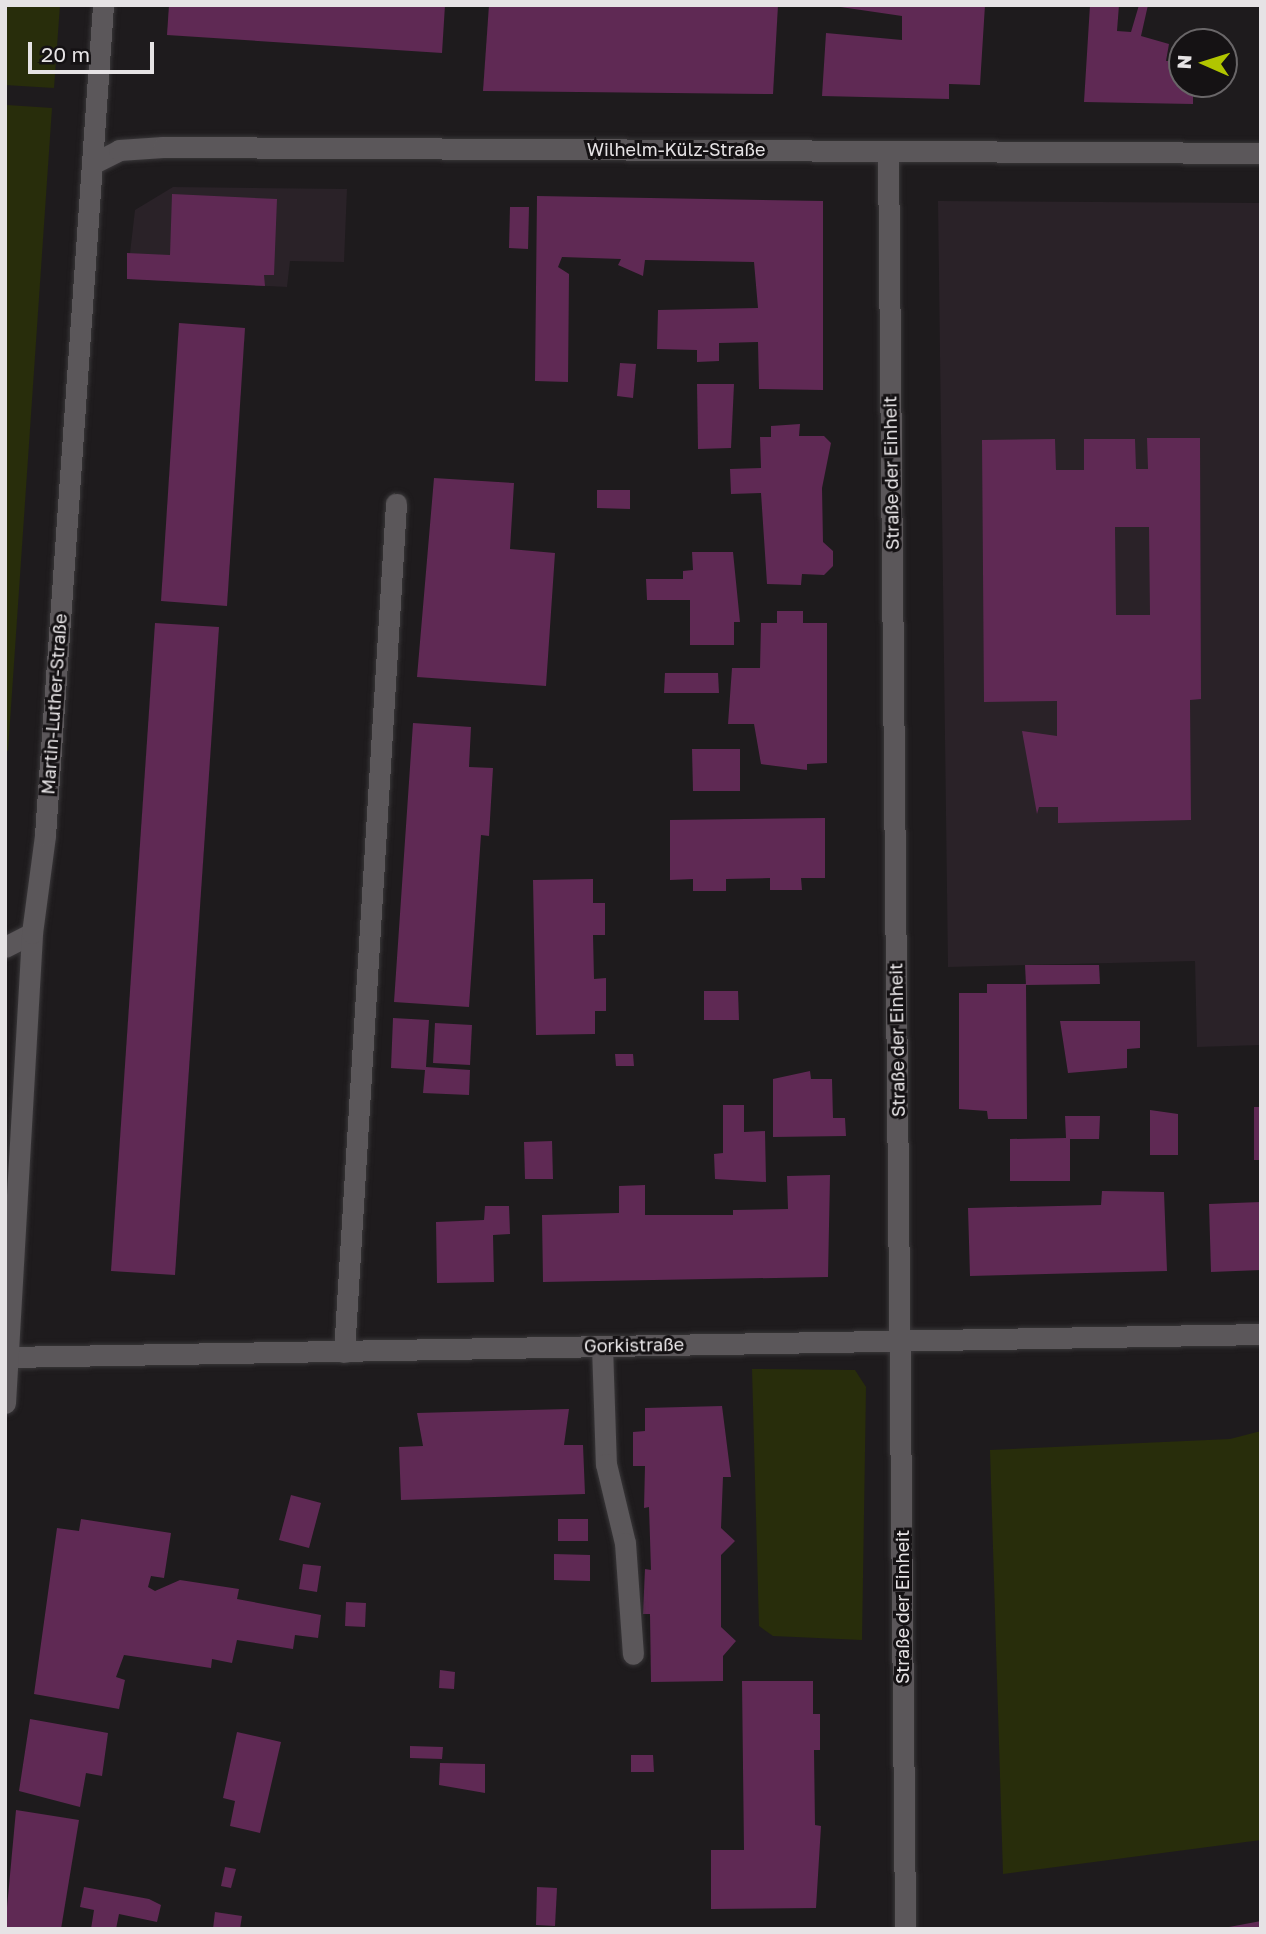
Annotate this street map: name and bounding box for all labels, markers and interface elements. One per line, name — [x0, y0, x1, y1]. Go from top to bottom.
scale bar — [32, 28, 158, 72]
north arrow — [1168, 28, 1238, 98]
text: 20 m — [41, 41, 90, 67]
text: N — [1172, 54, 1195, 70]
street label: Wilhelm-Külz-Straße — [587, 138, 765, 160]
street label: Straße der Einheit — [879, 396, 903, 550]
street label: Martin-Luther-Straße — [37, 613, 71, 795]
street label: Straße der Einheit — [885, 963, 909, 1117]
street label: Gorkistraße — [584, 1333, 684, 1357]
street label: Straße der Einheit — [891, 1530, 913, 1684]

